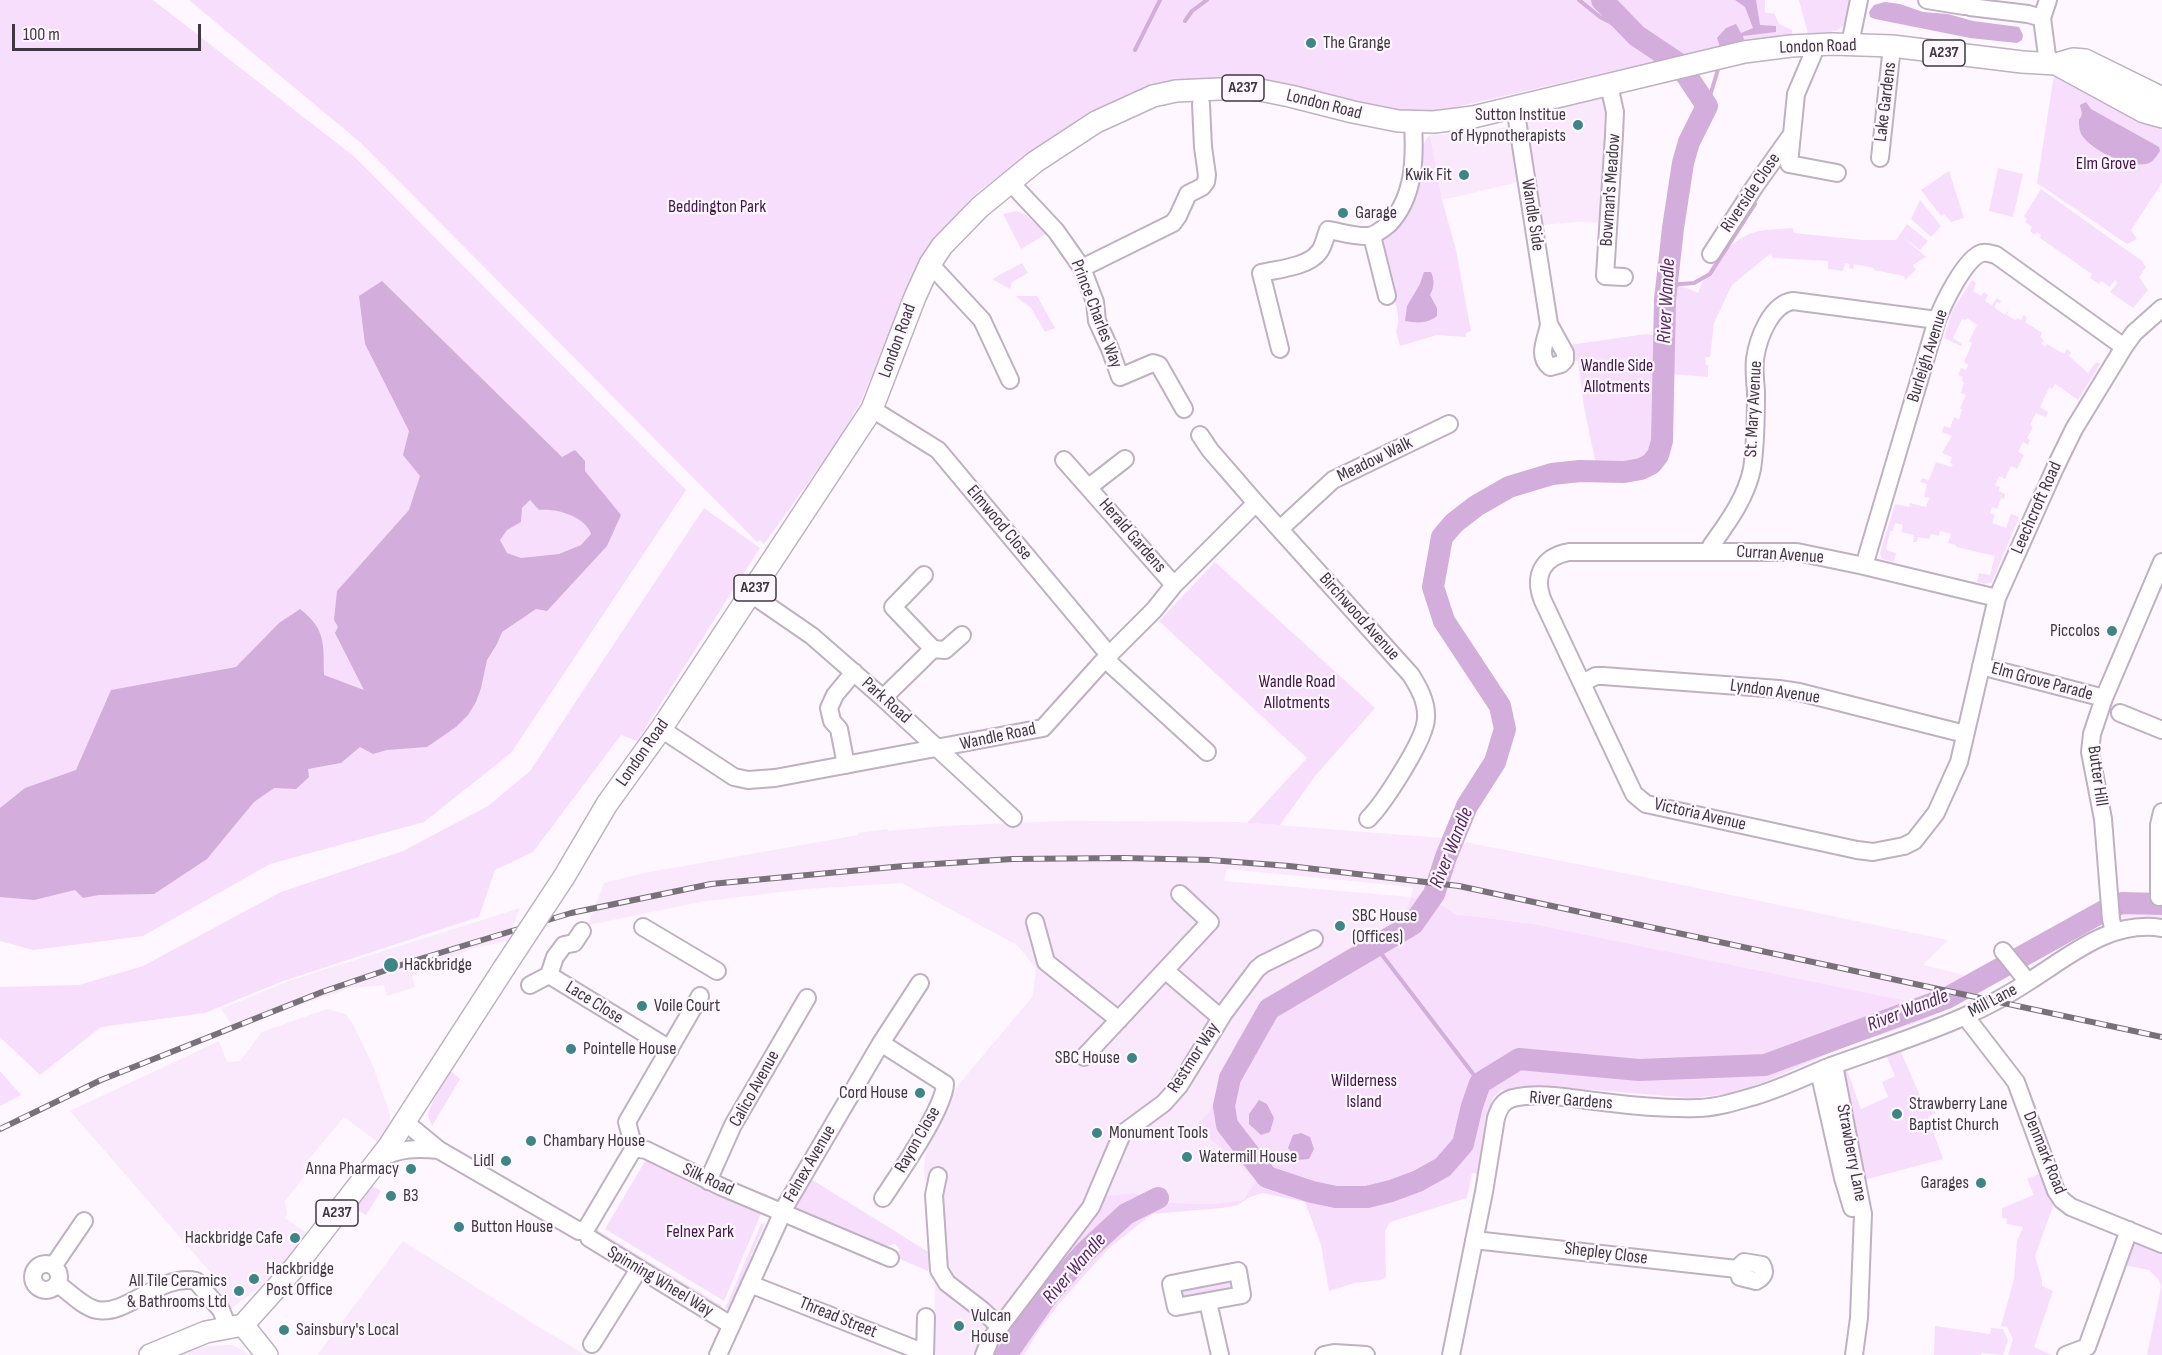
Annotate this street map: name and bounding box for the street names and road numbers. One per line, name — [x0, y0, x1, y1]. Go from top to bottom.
street label: London Road — [1779, 35, 1857, 59]
road number: A237 — [1923, 40, 1965, 66]
street label: Lake Gardens — [1870, 61, 1902, 143]
road number: A237 — [1222, 75, 1264, 101]
street label: London Road — [1284, 85, 1364, 125]
street label: Bowman's Meadow — [1596, 133, 1626, 247]
street label: Riverside Close — [1717, 149, 1785, 237]
street label: Wandle Side — [1516, 177, 1548, 253]
street label: Prince Charles Way — [1065, 257, 1127, 371]
street label: London Road — [875, 301, 921, 381]
street label: Burleigh Avenue — [1903, 307, 1953, 405]
street label: St. Mary Avenue — [1741, 360, 1767, 458]
street label: Meadow Walk — [1334, 433, 1416, 487]
street label: Leechcroft Road — [2007, 459, 2067, 557]
street label: Elmwood Close — [962, 481, 1036, 565]
street label: Herald Gardens — [1094, 494, 1170, 578]
street label: Curran Avenue — [1735, 541, 1825, 569]
street label: Birchwood Avenue — [1314, 569, 1404, 665]
road number: A237 — [734, 575, 776, 601]
street label: Elm Grove Parade — [1989, 658, 2095, 706]
street label: Park Road — [857, 673, 915, 729]
street label: Lyndon Avenue — [1729, 675, 1821, 709]
street label: London Road — [612, 715, 674, 791]
street label: Wandle Road — [958, 718, 1038, 756]
street label: Butter Hill — [2082, 744, 2112, 808]
street label: Victoria Avenue — [1652, 794, 1748, 836]
street label: Lace Close — [561, 977, 627, 1029]
street label: Mill Lane — [1965, 979, 2021, 1023]
street label: Restmor Way — [1163, 1019, 1225, 1097]
street label: Calico Avenue — [725, 1047, 785, 1131]
street label: River Gardens — [1529, 1087, 1613, 1115]
street label: Rayon Close — [890, 1103, 946, 1177]
street label: Strawberry Lane — [1831, 1103, 1871, 1203]
street label: Denmark Road — [2018, 1109, 2070, 1197]
street label: Felnex Avenue — [779, 1122, 841, 1206]
street label: Silk Road — [679, 1159, 737, 1201]
road number: A237 — [316, 1200, 358, 1226]
street label: Shepley Close — [1563, 1238, 1649, 1270]
street label: Spinning Wheel Way — [603, 1242, 717, 1322]
street label: Thread Street — [796, 1293, 880, 1343]

